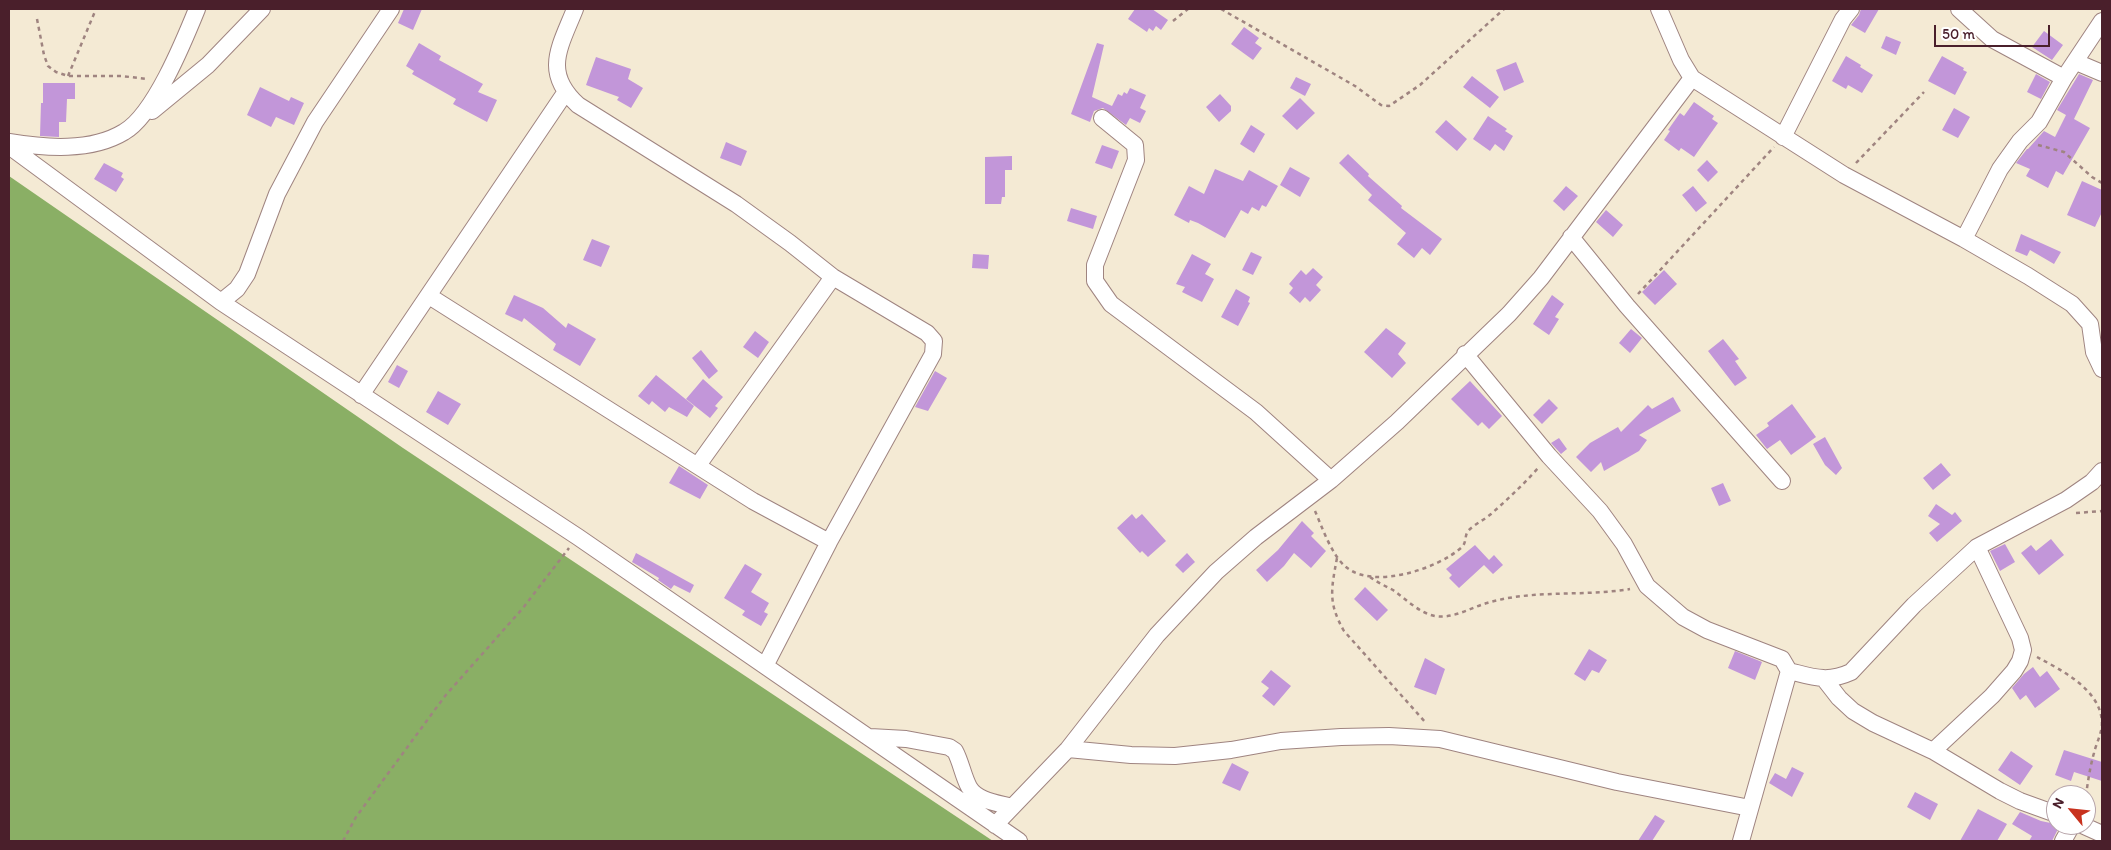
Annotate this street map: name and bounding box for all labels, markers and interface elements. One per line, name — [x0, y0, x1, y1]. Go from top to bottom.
scale bar — [1936, 15, 2052, 47]
text: 50 m — [1942, 25, 1975, 43]
north arrow — [2046, 785, 2096, 835]
text: N — [2048, 795, 2068, 811]

